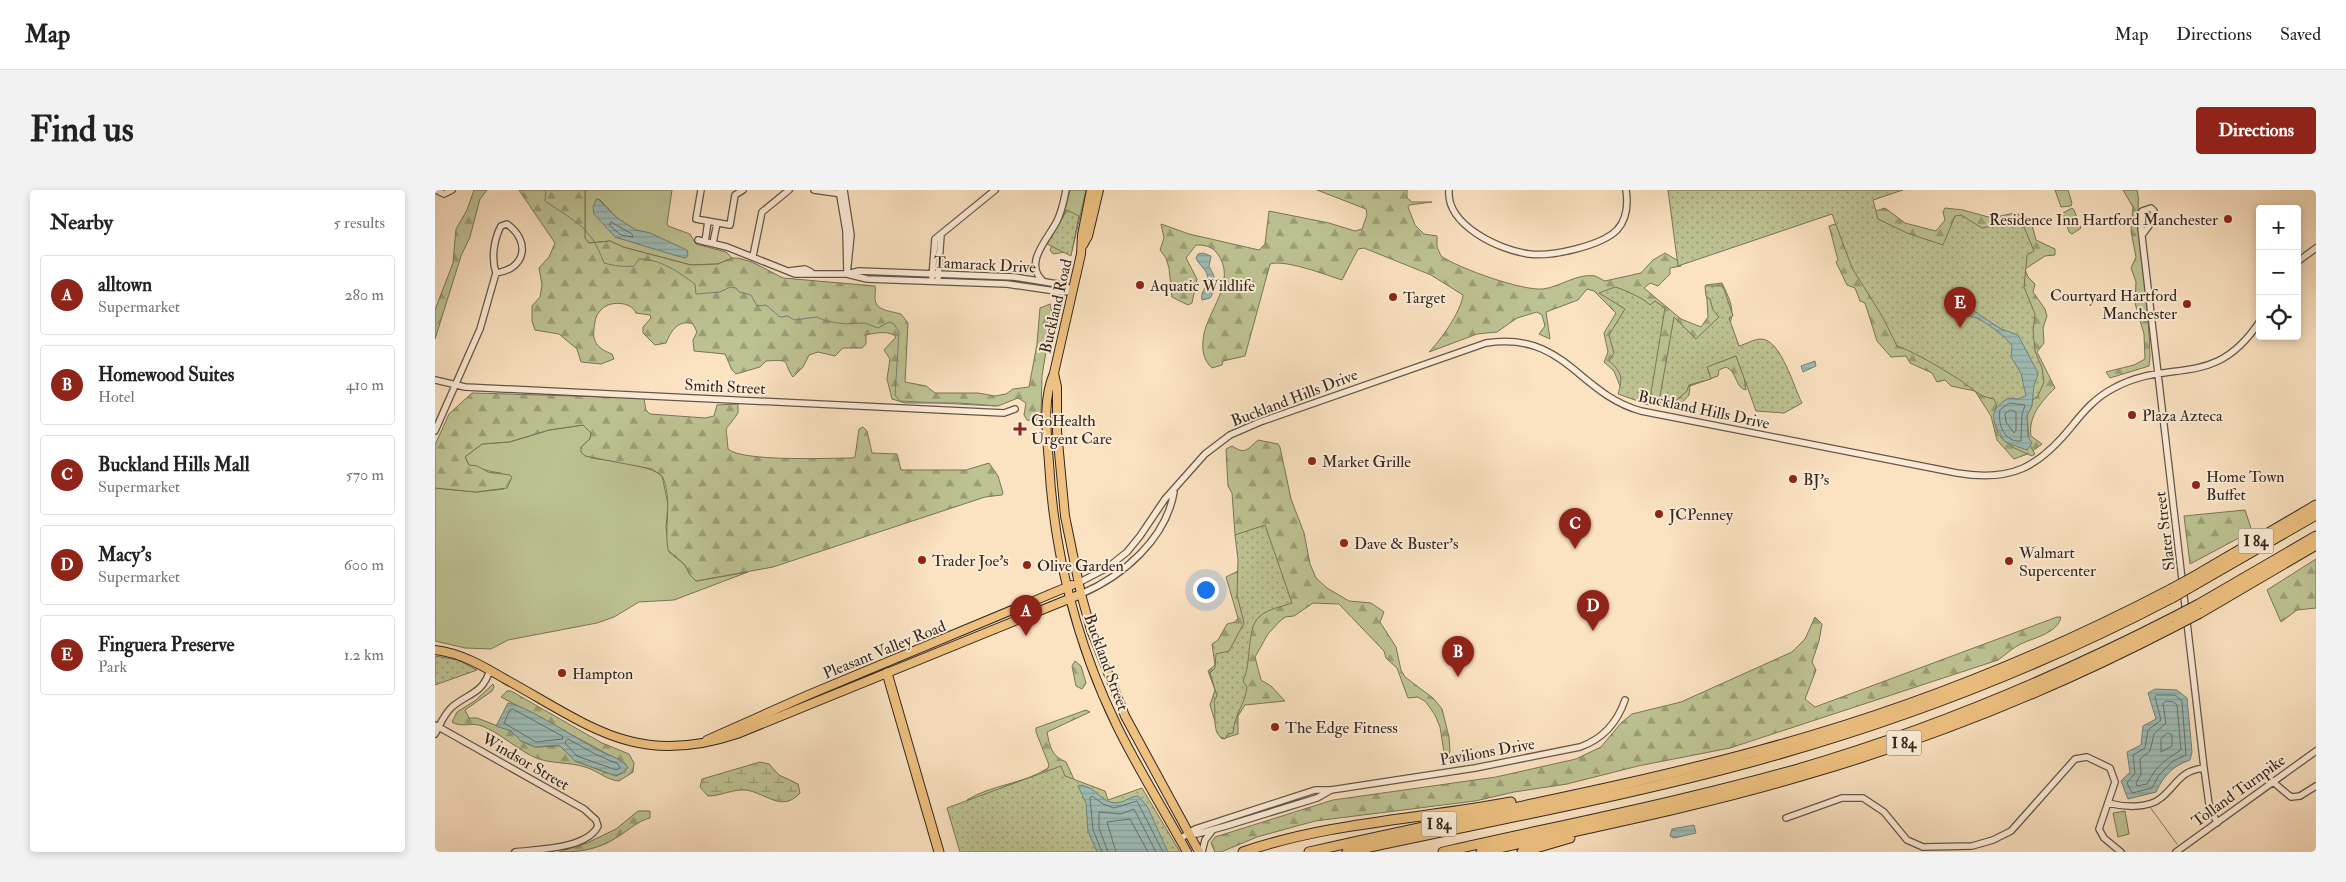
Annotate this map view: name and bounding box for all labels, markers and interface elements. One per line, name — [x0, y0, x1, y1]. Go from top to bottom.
text: Map — [25, 19, 70, 50]
text: Map — [2115, 23, 2148, 46]
text: Directions — [2176, 23, 2252, 46]
text: Saved — [2280, 23, 2321, 46]
button: Directions — [2196, 107, 2316, 154]
text: Find us — [30, 108, 134, 152]
map controls — [2256, 205, 2301, 340]
button: + — [2256, 205, 2301, 250]
text: Nearby — [50, 209, 113, 236]
place label: Residence Inn Hartford Manchester — [1989, 210, 2218, 230]
text: 5 results — [334, 213, 385, 233]
marker: Residence Inn Hartford Manchester — [2222, 213, 2234, 225]
button: − — [2256, 250, 2301, 295]
street label: Tamarack Drive — [933, 252, 1037, 278]
street label: Buckland Road — [1035, 257, 1077, 355]
text: alltown — [98, 273, 152, 297]
place label: Aquatic Wildlife — [1149, 276, 1255, 296]
marker: Aquatic Wildlife — [1134, 279, 1146, 291]
text: A — [62, 285, 72, 305]
text: 280 m — [344, 285, 384, 305]
place label: Courtyard Hartford Manchester — [2050, 286, 2177, 324]
pin: E — [1944, 287, 1976, 328]
place label: Target — [1403, 288, 1445, 308]
marker: Target — [1387, 291, 1399, 303]
button: locate — [2256, 295, 2301, 340]
text: Supermarket — [98, 297, 180, 317]
marker: Courtyard Hartford Manchester — [2181, 298, 2193, 310]
text: Homewood Suites — [98, 363, 234, 387]
street label: Buckland Hills Drive — [1228, 364, 1361, 431]
text: B — [62, 375, 72, 395]
text: 410 m — [346, 375, 384, 395]
street label: Smith Street — [684, 375, 766, 399]
street label: Buckland Hills Drive — [1636, 386, 1772, 434]
text: Hotel — [98, 387, 135, 407]
place label: Plaza Azteca — [2142, 406, 2223, 426]
marker: Plaza Azteca — [2126, 409, 2138, 421]
place label: GoHealth Urgent Care — [1031, 411, 1112, 449]
marker: GoHealth Urgent Care — [1013, 422, 1027, 436]
place label: Market Grille — [1322, 452, 1411, 472]
text: Buckland Hills Mall — [98, 453, 250, 477]
marker: Market Grille — [1306, 455, 1318, 467]
text: C — [61, 465, 73, 485]
text: 570 m — [346, 465, 384, 485]
place label: Home Town Buffet — [2206, 467, 2285, 505]
place label: BJ's — [1803, 470, 1829, 491]
marker: BJ's — [1787, 473, 1799, 485]
text: Supermarket — [98, 477, 180, 497]
marker: Home Town Buffet — [2190, 479, 2202, 491]
street label: Slater Street — [2150, 490, 2180, 571]
place label: JCPenney — [1668, 505, 1734, 526]
pin: C — [1559, 508, 1591, 549]
marker: JCPenney — [1653, 508, 1665, 520]
road number: I 84 — [2239, 528, 2273, 554]
place label: Dave & Buster's — [1354, 534, 1458, 554]
marker: Dave & Buster's — [1338, 537, 1350, 549]
text: Macy's — [98, 543, 152, 567]
place label: Walmart Supercenter — [2018, 543, 2096, 582]
place label: Trader Joe's — [932, 551, 1008, 572]
marker: Trader Joe's — [916, 554, 928, 566]
text: D — [60, 555, 74, 575]
text: 600 m — [344, 555, 384, 575]
marker: Walmart Supercenter — [2003, 555, 2015, 567]
place label: Olive Garden — [1037, 556, 1124, 576]
marker: Olive Garden — [1021, 559, 1033, 571]
text: Supermarket — [98, 567, 180, 587]
your location — [1193, 577, 1219, 603]
pin: D — [1577, 590, 1609, 631]
pin: A — [1010, 595, 1042, 636]
street label: Buckland Street — [1079, 611, 1133, 713]
street label: Pleasant Valley Road — [820, 616, 949, 684]
text: Finguera Preserve — [98, 633, 234, 657]
pin: B — [1442, 636, 1474, 677]
text: E — [61, 645, 73, 665]
text: 1.2 km — [344, 645, 384, 665]
text: Park — [98, 657, 127, 677]
place label: Hampton — [572, 664, 633, 685]
marker: Hampton — [556, 667, 568, 679]
place label: The Edge Fitness — [1285, 718, 1398, 738]
marker: The Edge Fitness — [1269, 721, 1281, 733]
street label: Windsor Street — [477, 728, 573, 795]
road number: I 84 — [1887, 730, 1921, 756]
street label: Pavilions Drive — [1438, 734, 1537, 770]
street label: Tolland Turnpike — [2188, 750, 2290, 832]
road number: I 84 — [1421, 812, 1457, 836]

